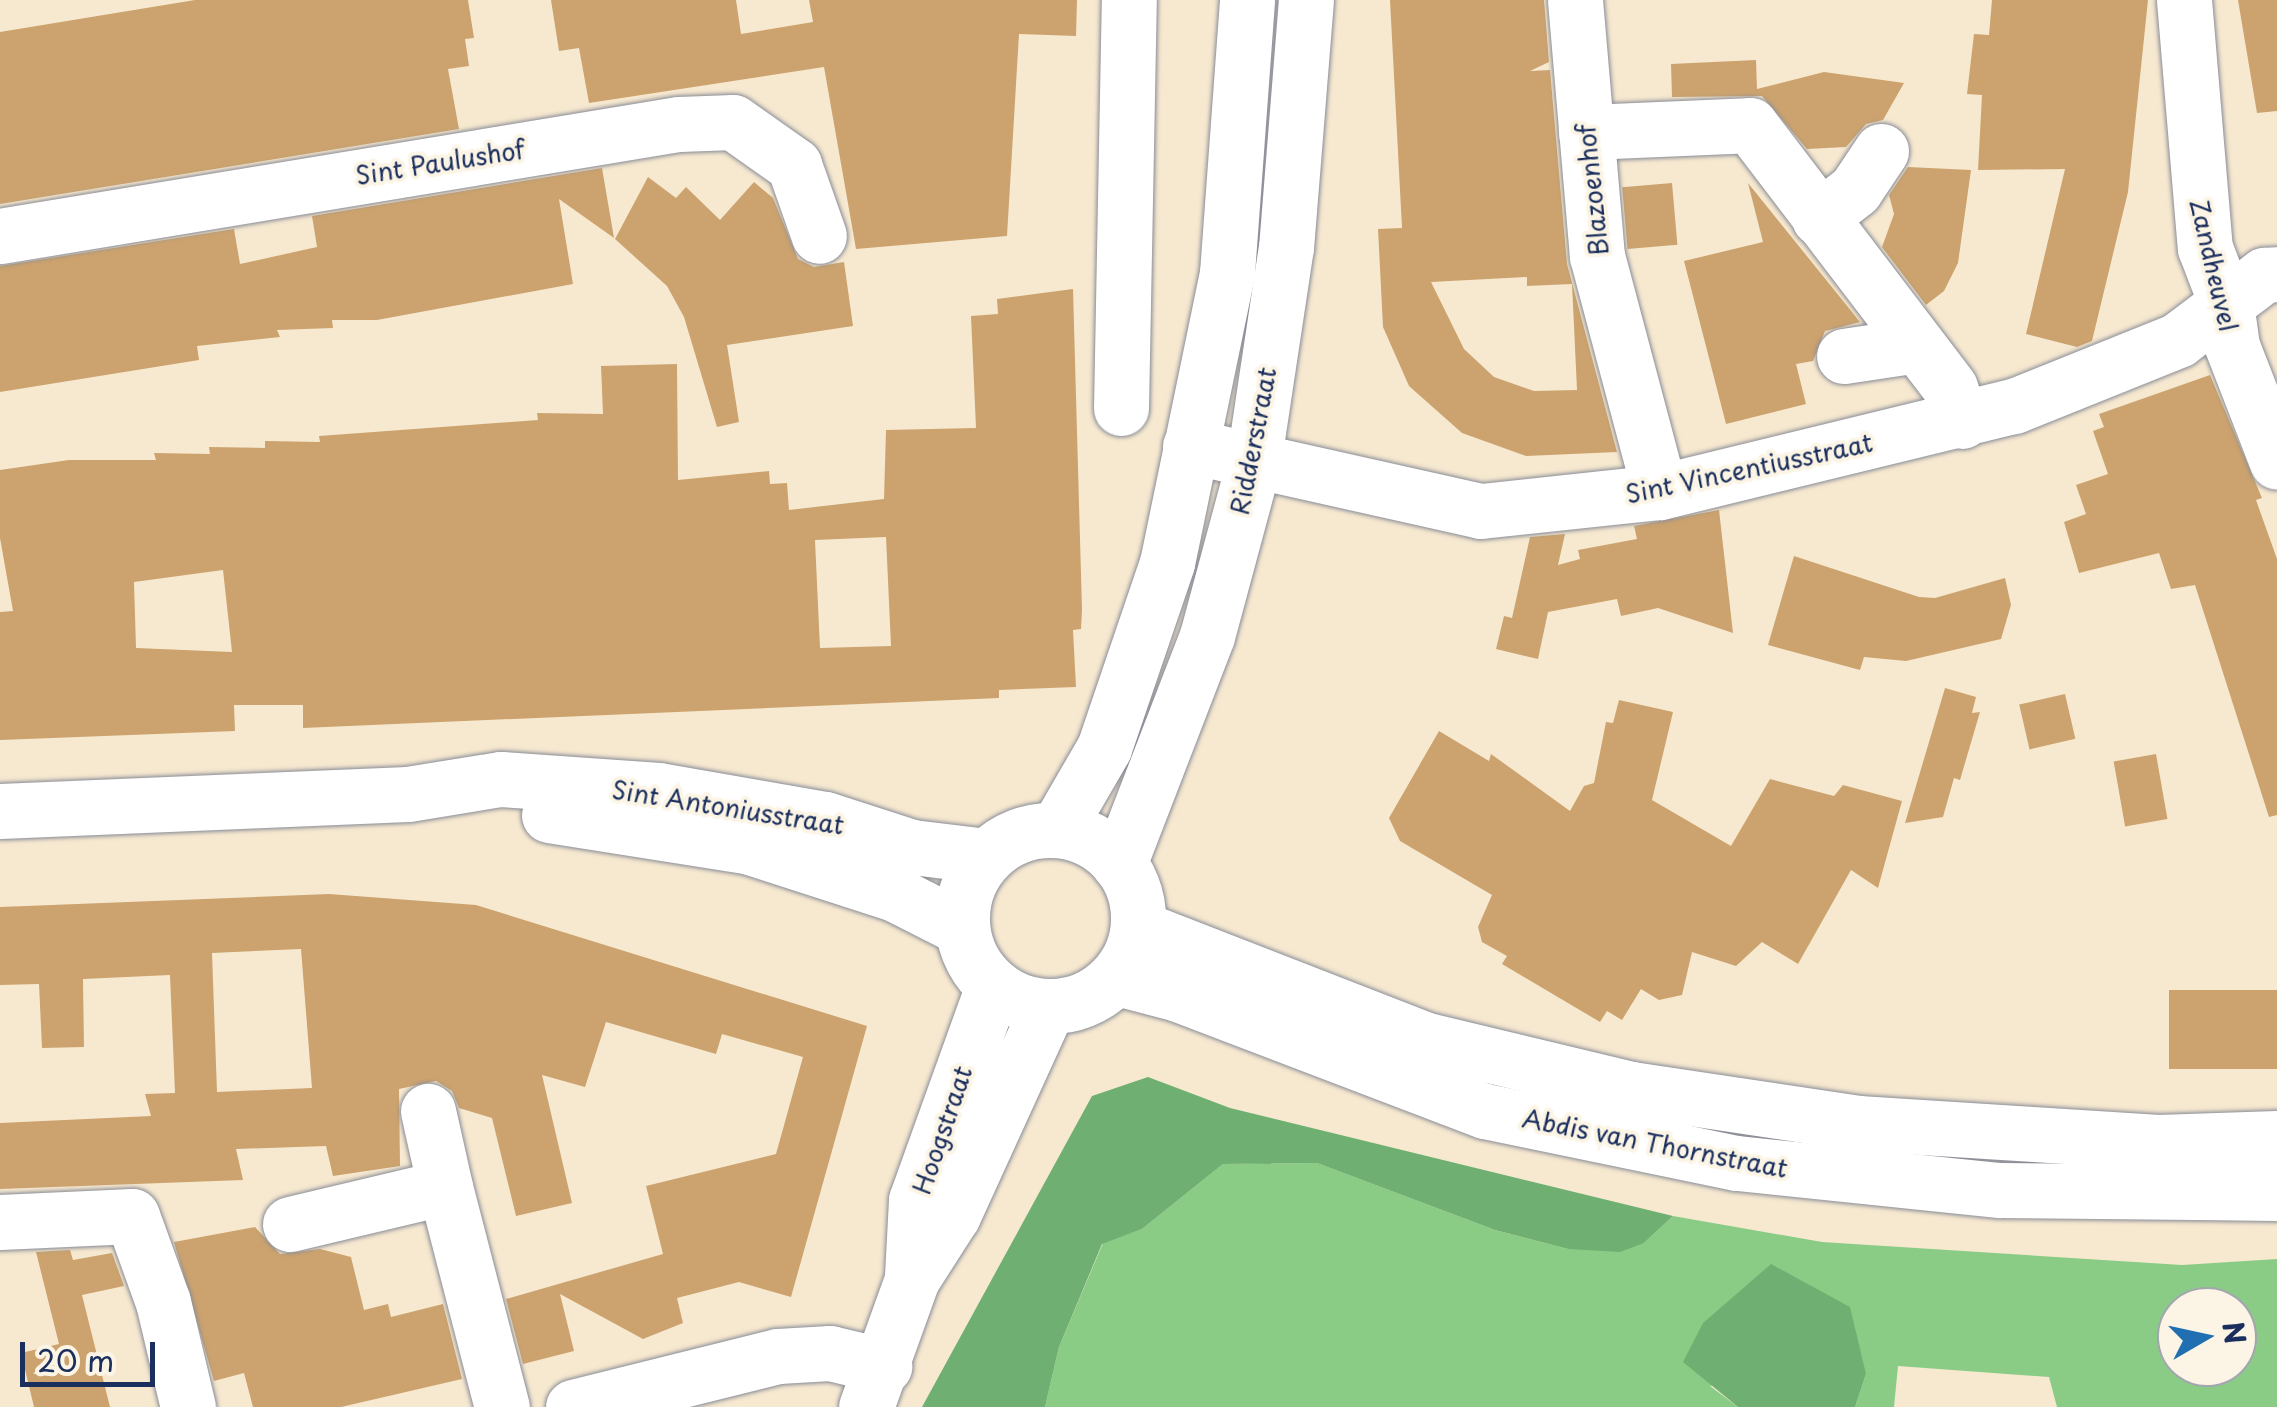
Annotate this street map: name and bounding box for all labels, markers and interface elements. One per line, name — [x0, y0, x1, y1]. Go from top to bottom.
street label: Blazoenhof — [1570, 123, 1614, 257]
street label: Sint Paulushof — [353, 134, 527, 190]
street label: Zandheuvel — [2184, 196, 2244, 334]
street label: Ridderstraat — [1224, 365, 1282, 517]
street label: Sint Vincentiusstraat — [1623, 427, 1875, 509]
street label: Sint Antoniusstraat — [609, 774, 847, 840]
street label: Hoogstraat — [906, 1062, 978, 1198]
street label: Abdis van Thornstraat — [1519, 1102, 1791, 1184]
north arrow — [2157, 1287, 2257, 1387]
text: N — [2212, 1318, 2258, 1347]
scale bar — [25, 1322, 160, 1384]
text: 20 m — [37, 1337, 114, 1382]

